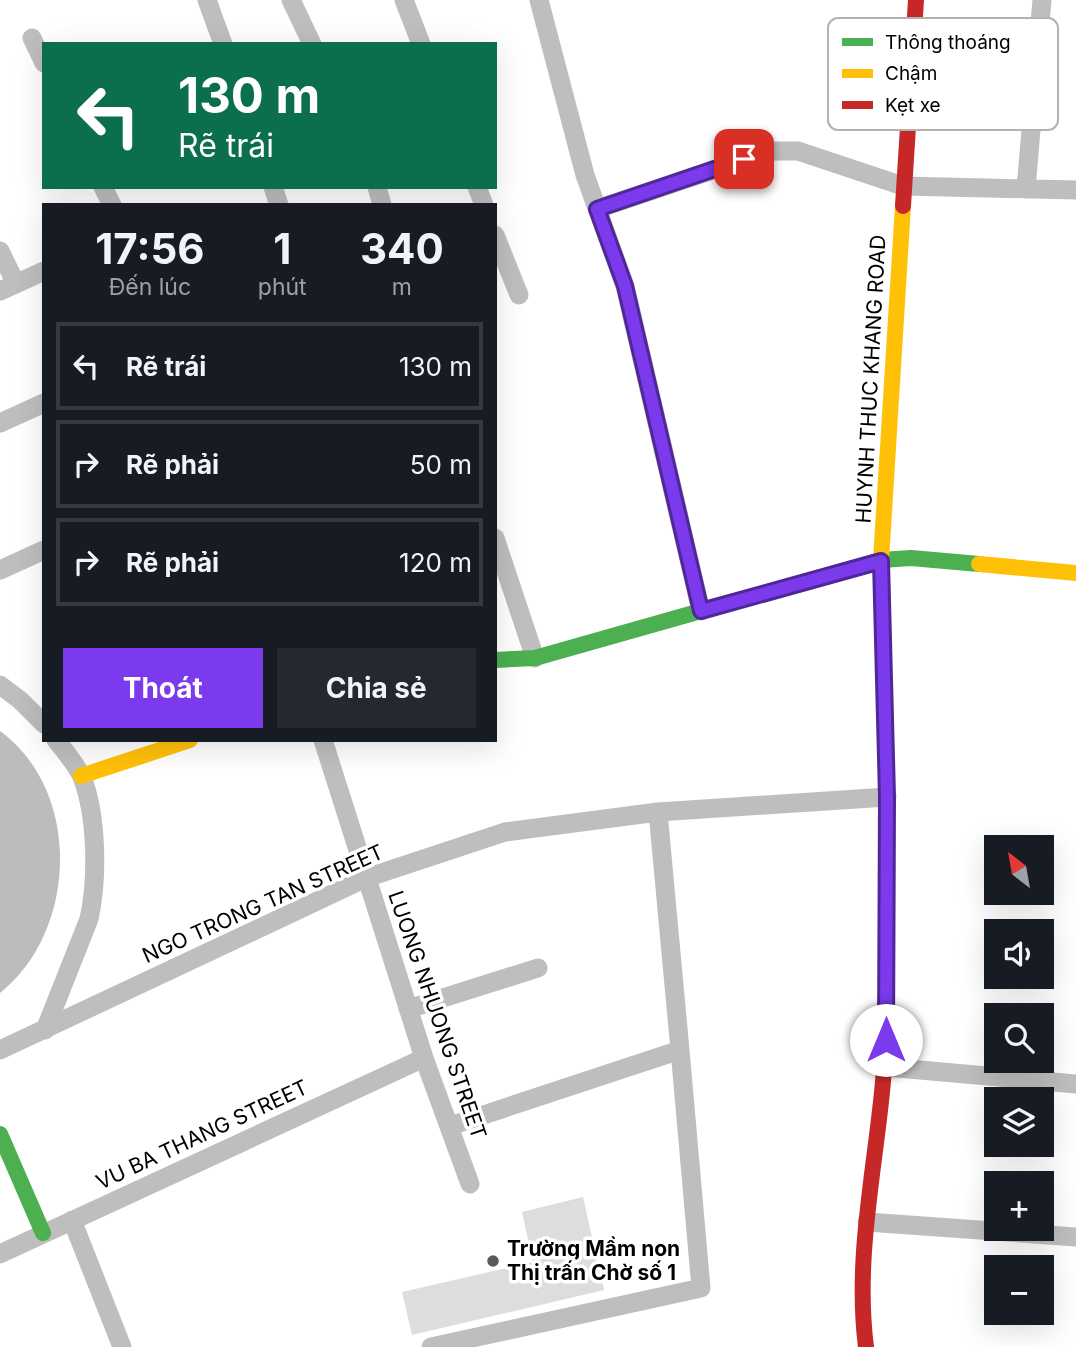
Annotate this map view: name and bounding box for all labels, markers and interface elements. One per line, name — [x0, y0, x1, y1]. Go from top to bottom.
legend — [828, 18, 1058, 130]
text: Thông thoáng — [885, 31, 1011, 54]
text: Chậm — [885, 62, 937, 85]
text: 130 m — [178, 66, 320, 125]
icon: left — [63, 70, 154, 161]
text: Kẹt xe — [885, 94, 941, 117]
text: Rẽ trái — [178, 126, 274, 165]
pin — [714, 129, 774, 189]
icon: arrive — [725, 140, 763, 178]
text: 17:56 — [95, 223, 205, 274]
text: 1 — [273, 223, 291, 274]
text: 340 — [360, 223, 444, 274]
street label: HUYNH THUC KHANG ROAD — [850, 234, 891, 524]
text: Đến lúc — [109, 273, 191, 301]
text: phút — [258, 273, 307, 301]
text: m — [392, 273, 412, 301]
icon: left — [67, 347, 105, 385]
text: Rẽ trái — [126, 351, 206, 382]
text: 130 m — [399, 351, 472, 382]
icon: right — [67, 445, 105, 483]
text: Rẽ phải — [126, 449, 219, 480]
text: 50 m — [410, 449, 472, 480]
icon: right — [67, 543, 105, 581]
text: Rẽ phải — [126, 547, 219, 578]
text: 120 m — [399, 547, 472, 578]
button: Thoát — [63, 648, 263, 728]
button: Chia sẻ — [277, 648, 476, 728]
north arrow — [984, 835, 1054, 905]
map controls — [984, 835, 1054, 1325]
street label: NGO TRONG TAN STREET — [138, 839, 387, 968]
street label: LUONG NHUONG STREET — [383, 887, 492, 1142]
button: sound — [984, 919, 1054, 989]
position arrow — [849, 1003, 923, 1077]
button: search — [984, 1003, 1054, 1073]
street label: VU BA THANG STREET — [92, 1074, 312, 1195]
button: layers — [984, 1087, 1054, 1157]
button: + — [984, 1171, 1054, 1241]
place label: Trường Mầm non Thị trấn Chờ số 1 — [507, 1236, 680, 1285]
marker: Trường Mầm non Thị trấn Chờ số 1 — [485, 1253, 501, 1269]
button: − — [984, 1255, 1054, 1325]

